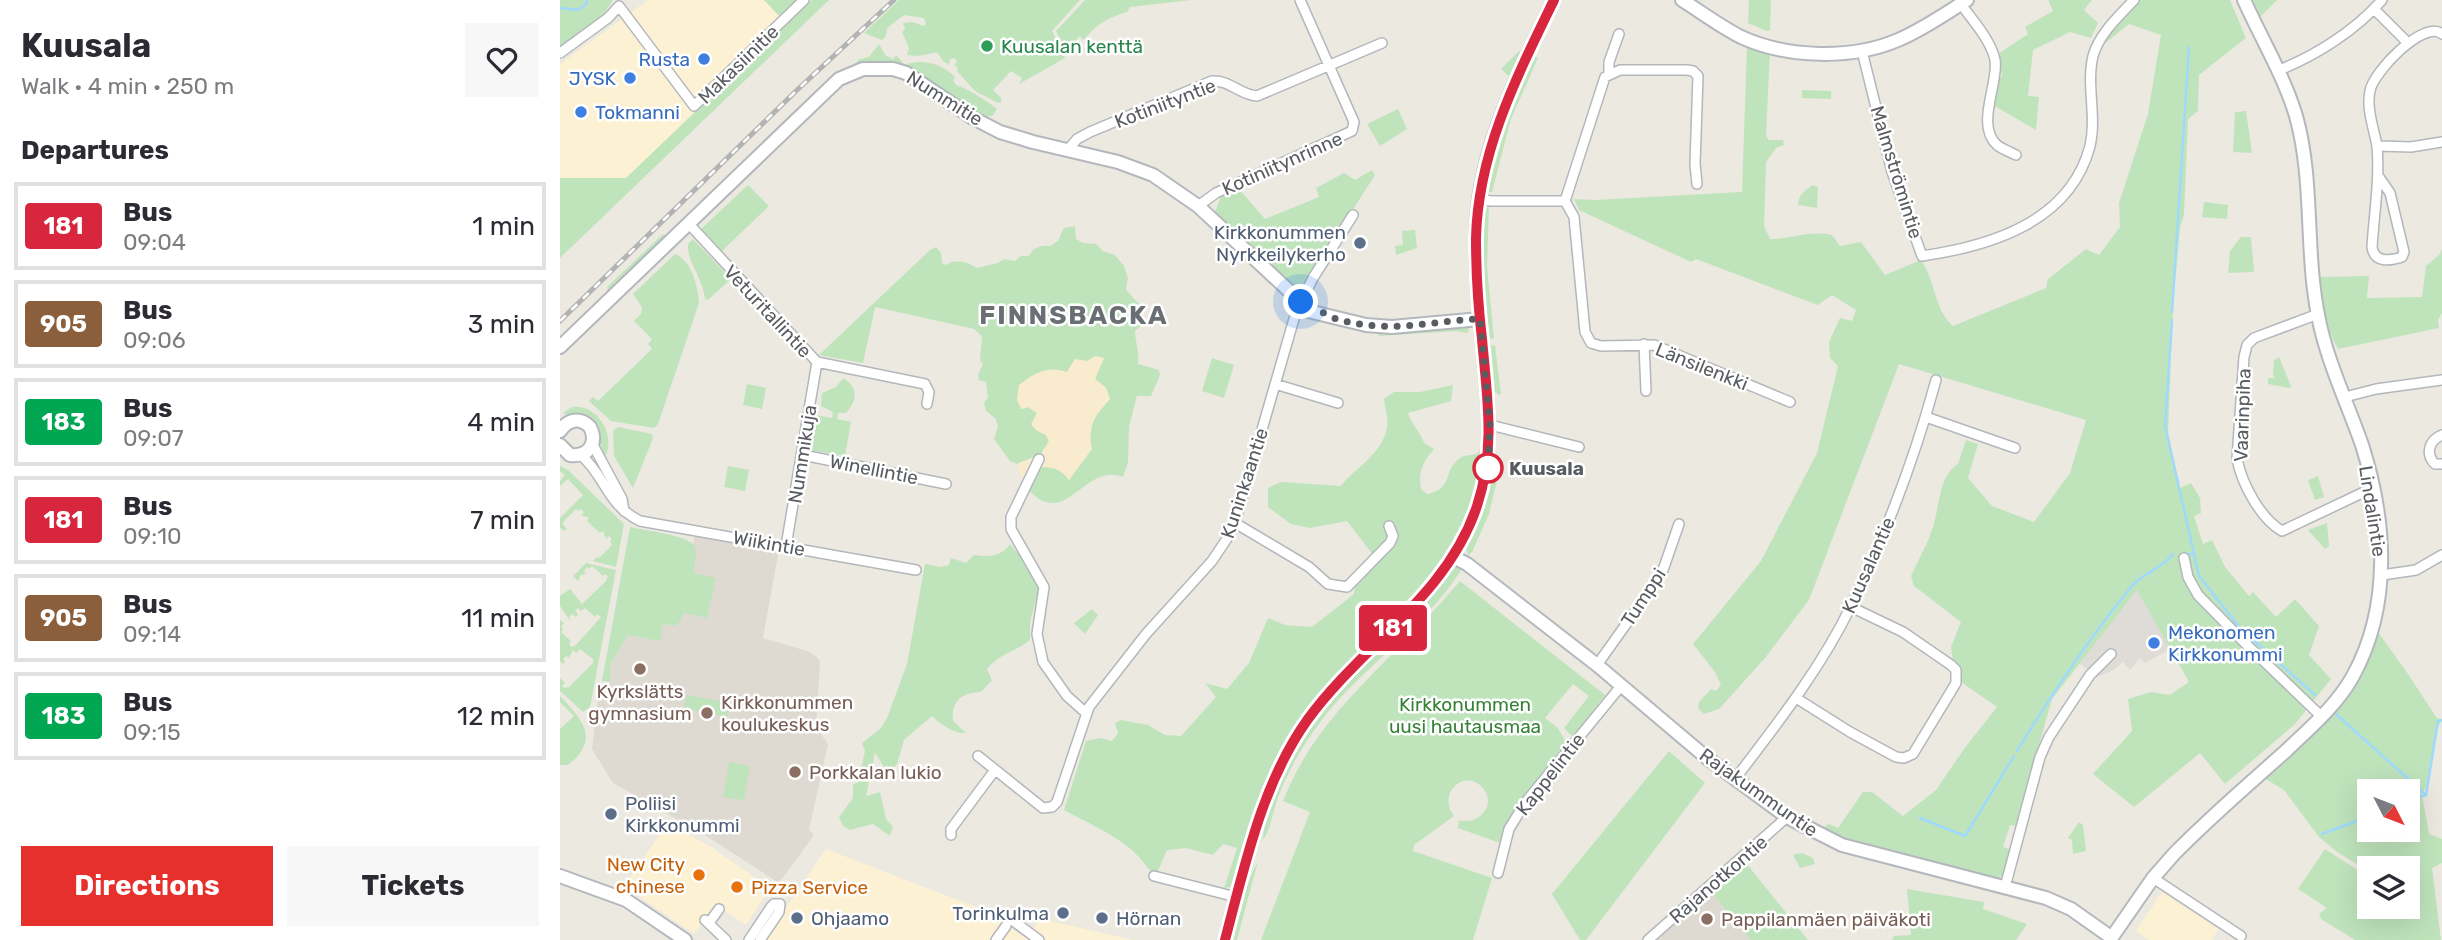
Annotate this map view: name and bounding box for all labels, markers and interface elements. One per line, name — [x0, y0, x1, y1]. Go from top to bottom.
street label: Makasiinitie — [693, 20, 784, 109]
button: heart — [465, 23, 539, 97]
text: Kuusala — [21, 26, 151, 65]
place label: Kuusalan kenttä — [1001, 35, 1143, 58]
marker: Kuusalan kenttä — [979, 38, 995, 54]
place label: Rusta — [639, 48, 690, 71]
marker: Rusta — [696, 51, 712, 67]
street label: Nummitie — [902, 66, 987, 131]
place label: JYSK — [569, 67, 617, 90]
marker: JYSK — [622, 70, 638, 86]
text: Walk · 4 min · 250 m — [21, 72, 234, 100]
street label: Kotiniityntie — [1111, 74, 1219, 133]
place label: Tokmanni — [595, 101, 680, 124]
street label: Malmströmintie — [1865, 103, 1928, 241]
marker: Tokmanni — [573, 104, 589, 120]
street label: Kotiniitynrinne — [1218, 127, 1346, 200]
text: Departures — [21, 135, 169, 166]
text: Bus — [123, 197, 172, 228]
text: 1 min — [472, 211, 535, 242]
text: 181 — [43, 212, 84, 240]
place label: Kirkkonummen Nyrkkeilykerho — [1214, 221, 1346, 266]
text: 09:04 — [123, 228, 186, 256]
marker: Kirkkonummen Nyrkkeilykerho — [1352, 235, 1368, 251]
street label: Veturitallintie — [719, 260, 816, 363]
your location — [1283, 284, 1318, 319]
text: Bus — [123, 295, 172, 326]
district label: FINNSBACKA — [979, 300, 1169, 331]
text: 3 min — [468, 309, 535, 340]
text: 905 — [40, 310, 87, 338]
text: 09:06 — [123, 326, 186, 354]
street label: Länsilenkki — [1652, 337, 1752, 395]
street label: Vaarinpiha — [2229, 368, 2256, 462]
text: Bus — [123, 393, 172, 424]
street label: Nummikuja — [783, 403, 822, 505]
text: 4 min — [467, 407, 535, 438]
text: 183 — [42, 408, 86, 436]
text: 09:07 — [123, 424, 184, 452]
street label: Kuninkaantie — [1216, 425, 1273, 541]
street label: Winellintie — [828, 450, 920, 489]
marker: Kuusala — [1473, 453, 1503, 483]
place label: Kuusala — [1509, 457, 1584, 480]
street label: Lindalintie — [2354, 464, 2391, 558]
text: Bus — [123, 491, 172, 522]
text: 7 min — [470, 505, 535, 536]
text: 181 — [43, 506, 84, 534]
street label: Kuusalantie — [1837, 513, 1900, 617]
text: 09:10 — [123, 522, 182, 550]
street label: Wiikintie — [731, 526, 807, 561]
street label: Tumppi — [1616, 564, 1671, 631]
text: Bus — [123, 589, 172, 620]
text: 11 min — [461, 603, 535, 634]
text: 905 — [40, 604, 87, 632]
line badge: 181 — [1353, 605, 1433, 651]
text: 181 — [1373, 614, 1413, 642]
text: 09:14 — [123, 620, 181, 648]
place label: Mekonomen Kirkkonummi — [2168, 621, 2283, 666]
marker: Mekonomen Kirkkonummi — [2146, 635, 2162, 651]
marker: Kyrkslätts gymnasium — [632, 661, 648, 677]
place label: Kyrkslätts gymnasium — [588, 680, 692, 725]
text: Bus — [123, 687, 172, 718]
place label: Kirkkonummen koulukeskus — [721, 691, 853, 736]
park label: Kirkkonummen uusi hautausmaa — [1389, 693, 1541, 738]
text: 12 min — [457, 701, 535, 732]
text: 183 — [42, 702, 86, 730]
marker: Kirkkonummen koulukeskus — [699, 705, 715, 721]
text: 09:15 — [123, 718, 181, 746]
street label: Kappelintie — [1511, 728, 1590, 820]
street label: Rajakummuntie — [1695, 743, 1822, 842]
place label: Porkkalan lukio — [809, 761, 942, 784]
marker: Porkkalan lukio — [787, 764, 803, 780]
north arrow — [2357, 779, 2420, 842]
map controls — [2357, 779, 2420, 919]
place label: Poliisi Kirkkonummi — [625, 792, 740, 837]
marker: Poliisi Kirkkonummi — [603, 806, 619, 822]
street label: Rajanotkontie — [1665, 831, 1772, 928]
button: Directions — [21, 846, 273, 926]
button: Tickets — [287, 846, 539, 926]
place label: New City chinese — [607, 853, 685, 898]
button: layers — [2357, 856, 2420, 919]
marker: New City chinese — [691, 867, 707, 883]
place label: Pizza Service — [751, 876, 868, 899]
marker: Pizza Service — [729, 879, 745, 895]
place label: Torinkulma — [952, 902, 1049, 925]
marker: Torinkulma — [1055, 905, 1071, 921]
place label: Ohjaamo — [811, 907, 889, 930]
place label: Hörnan — [1116, 907, 1181, 930]
place label: Pappilanmäen päiväkoti — [1721, 908, 1931, 931]
marker: Ohjaamo — [789, 910, 805, 926]
marker: Hörnan — [1094, 910, 1110, 926]
marker: Pappilanmäen päiväkoti — [1699, 911, 1715, 927]

